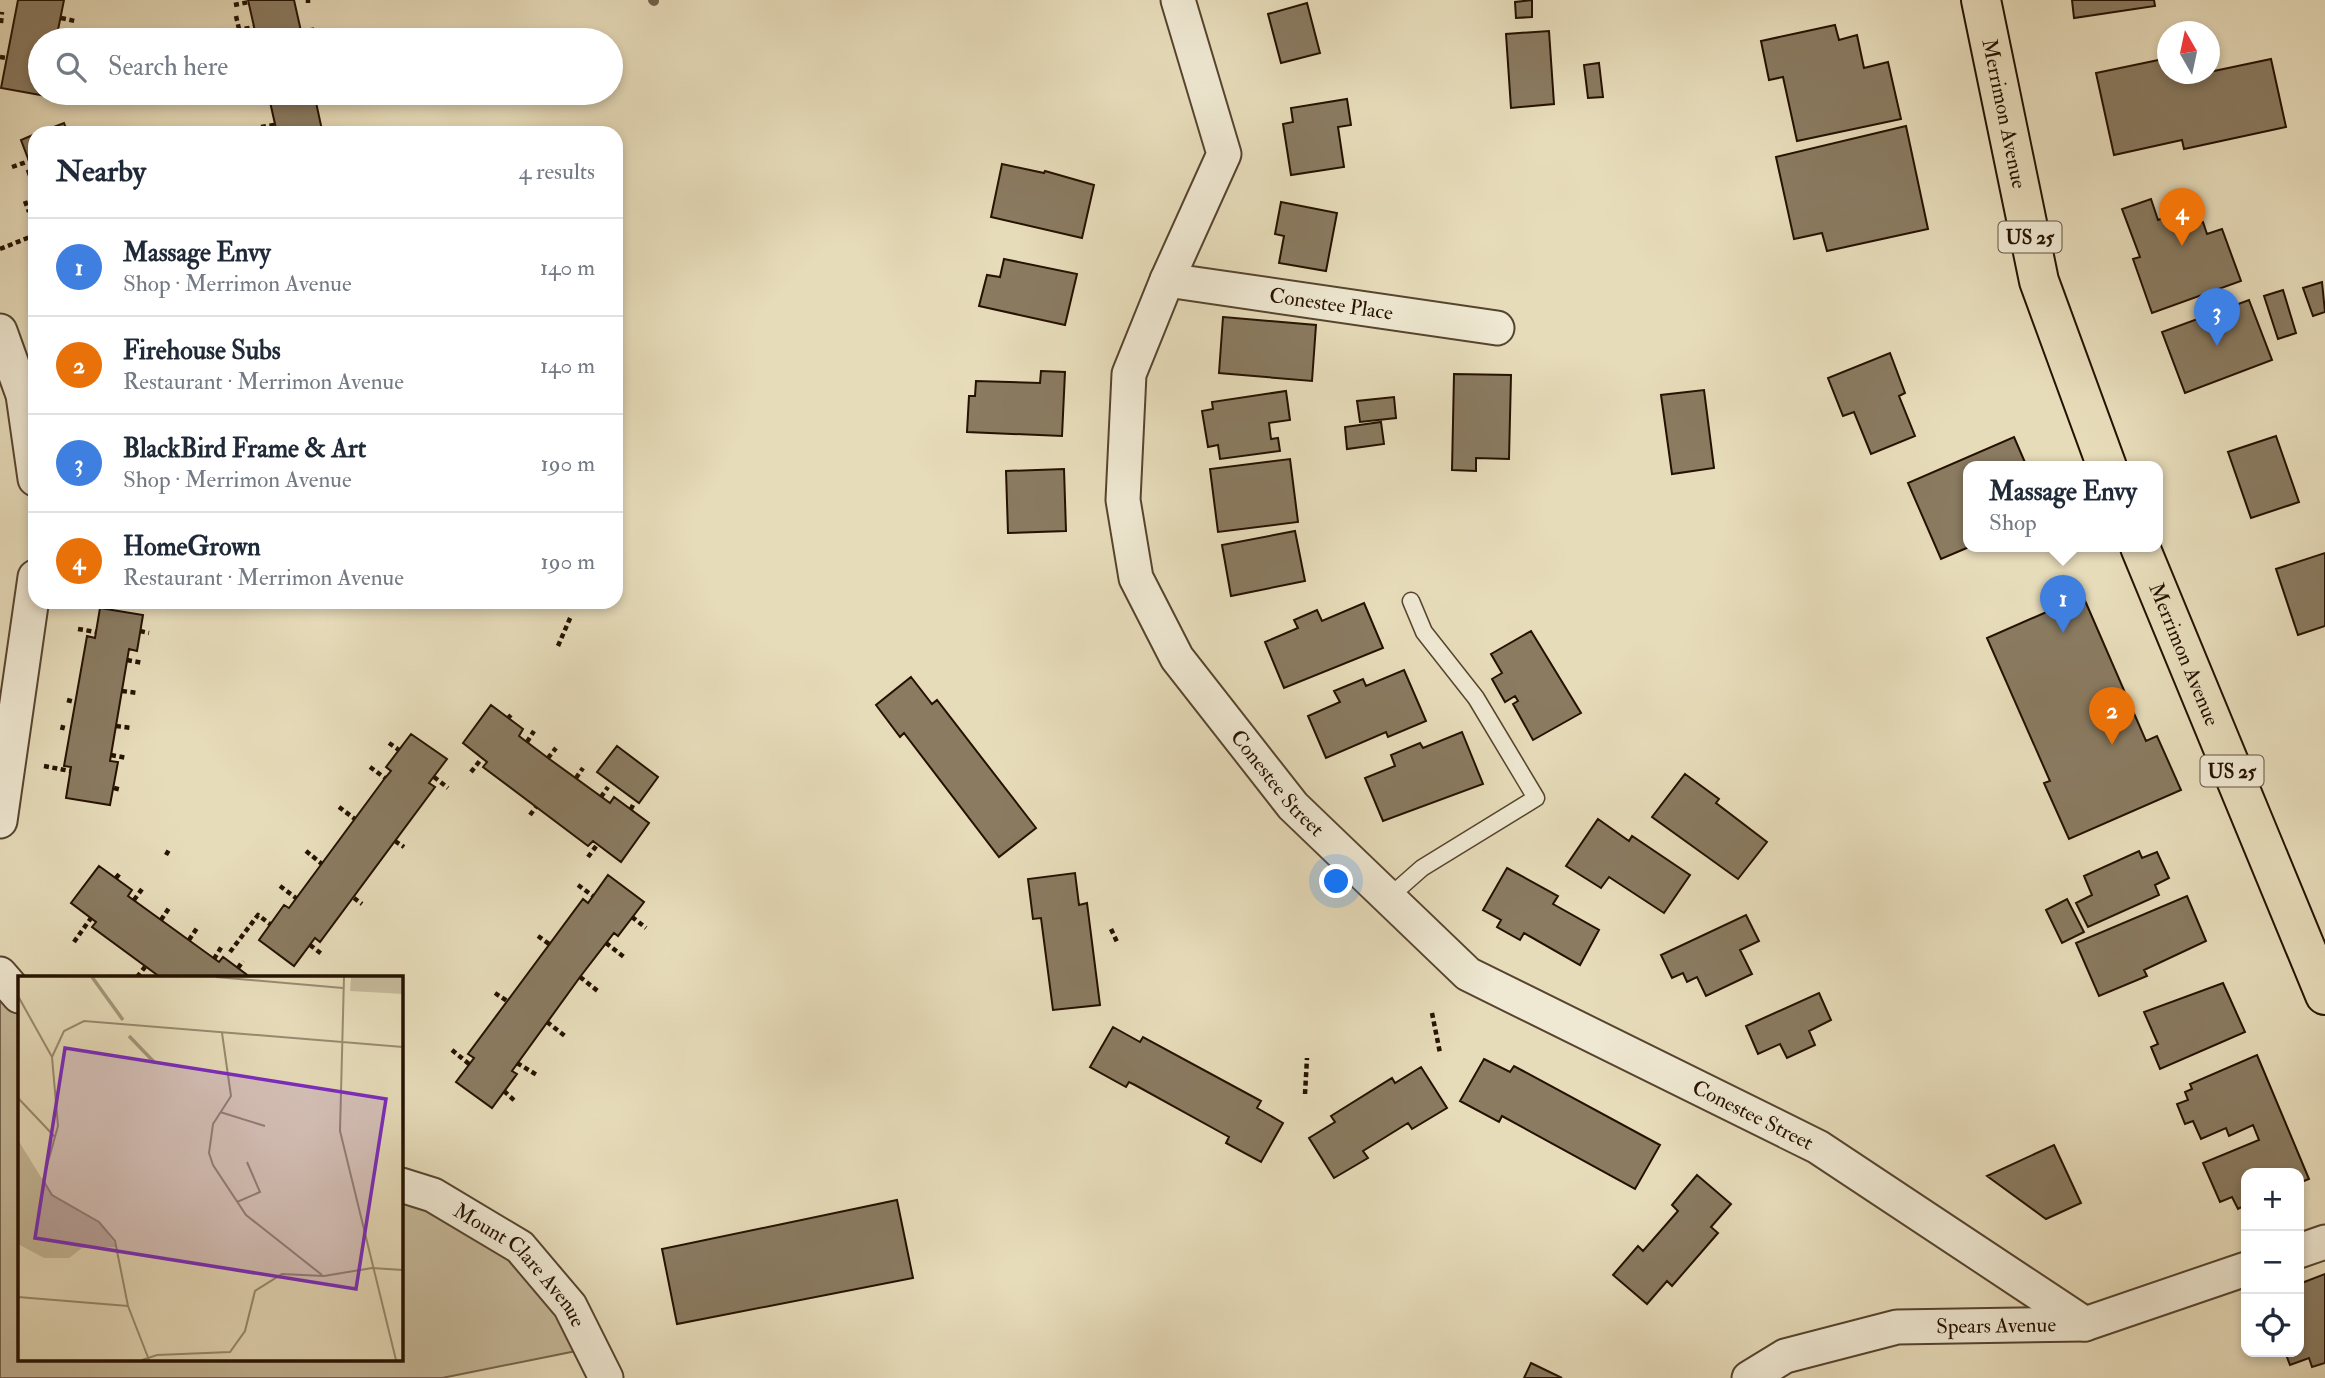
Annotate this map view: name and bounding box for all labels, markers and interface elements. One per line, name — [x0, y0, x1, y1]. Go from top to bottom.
north arrow — [2157, 21, 2220, 84]
search box — [28, 28, 623, 105]
street label: Merrimon Avenue — [1975, 36, 2033, 191]
icon: search — [52, 48, 90, 86]
text: Search here — [108, 51, 228, 83]
text: Nearby — [56, 153, 146, 190]
text: 4 results — [519, 157, 595, 186]
pin: 4 — [2159, 188, 2205, 246]
road number: US 25 — [1998, 221, 2062, 252]
text: Massage Envy — [123, 237, 271, 269]
text: 1 — [75, 253, 83, 282]
text: 140 m — [540, 253, 595, 282]
text: Shop · Merrimon Avenue — [123, 269, 352, 298]
street label: Conestee Place — [1268, 282, 1395, 327]
pin: 3 — [2194, 288, 2240, 346]
text: Firehouse Subs — [123, 335, 281, 367]
text: 2 — [73, 351, 85, 380]
text: 140 m — [540, 351, 595, 380]
text: Restaurant · Merrimon Avenue — [123, 367, 404, 396]
text: BlackBird Frame & Art — [123, 433, 366, 465]
text: 3 — [75, 449, 83, 478]
text: 190 m — [541, 449, 595, 478]
popup — [1963, 461, 2163, 552]
text: Shop · Merrimon Avenue — [123, 465, 352, 494]
text: Massage Envy — [1989, 476, 2137, 508]
text: Shop — [1989, 508, 2037, 537]
text: HomeGrown — [123, 531, 261, 563]
text: 4 — [73, 547, 85, 576]
text: 190 m — [541, 547, 595, 576]
text: Restaurant · Merrimon Avenue — [123, 563, 404, 592]
pin: 1 — [2040, 575, 2086, 633]
street label: Merrimon Avenue — [2142, 579, 2225, 730]
pin: 2 — [2089, 687, 2135, 745]
street label: Conestee Street — [1224, 724, 1330, 843]
road number: US 25 — [2200, 756, 2264, 786]
your location — [1319, 864, 1353, 898]
inset map — [18, 976, 402, 1360]
street label: Conestee Street — [1688, 1074, 1818, 1157]
map controls — [2241, 1168, 2304, 1357]
button: + — [2241, 1168, 2304, 1231]
street label: Mount Clare Avenue — [449, 1197, 591, 1332]
button: − — [2241, 1231, 2304, 1294]
button: locate — [2241, 1294, 2304, 1357]
street label: Spears Avenue — [1936, 1311, 2057, 1340]

